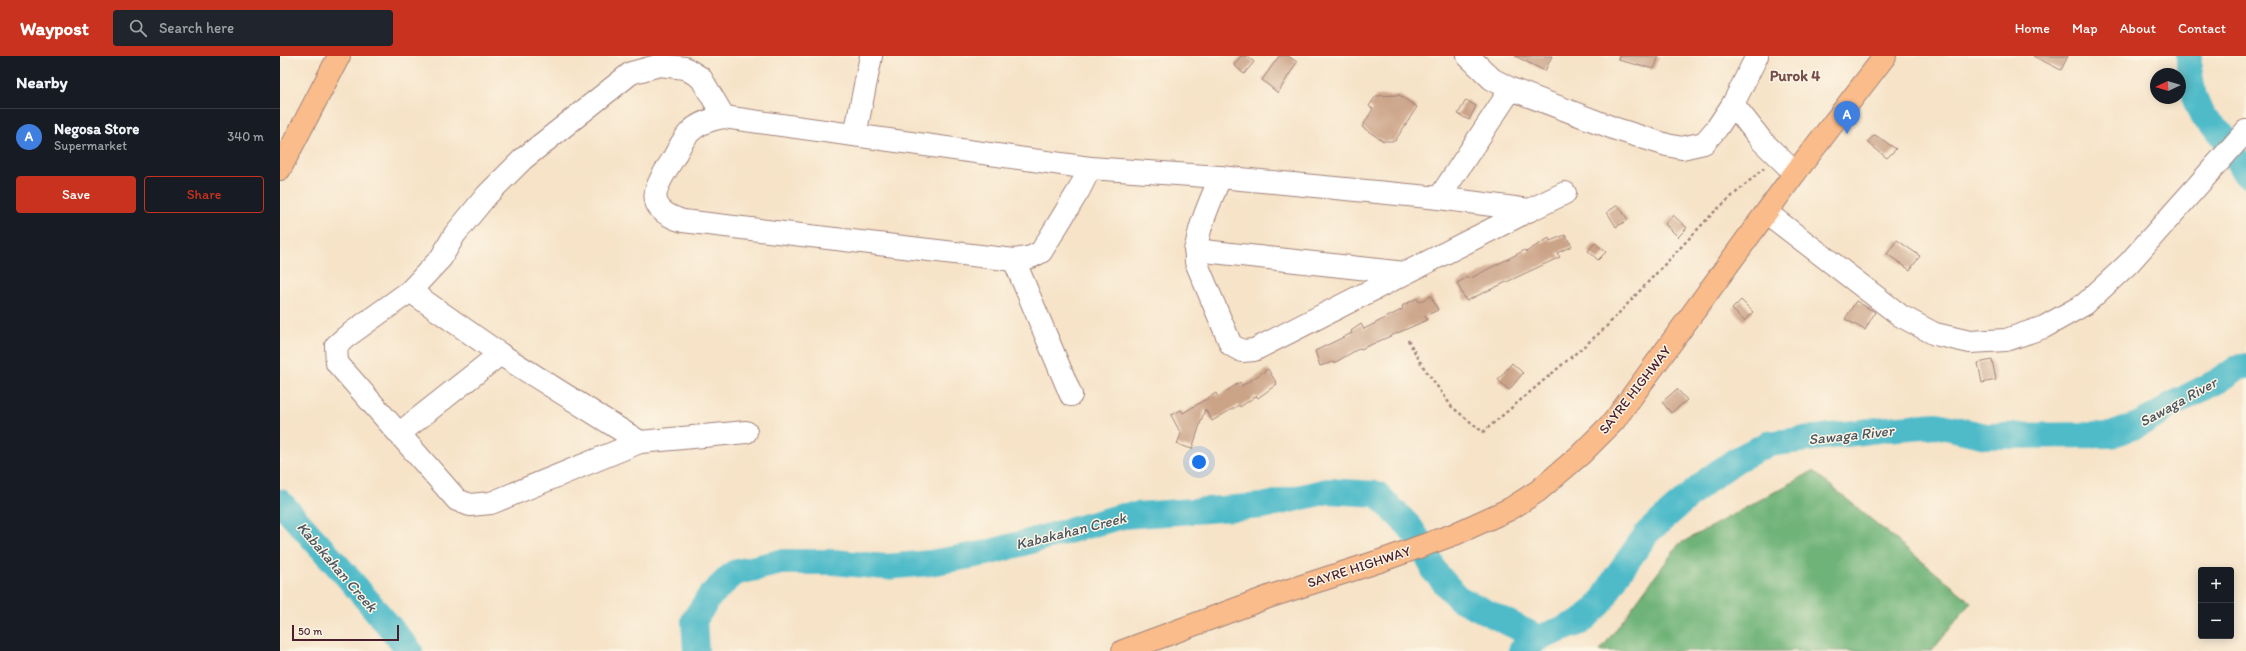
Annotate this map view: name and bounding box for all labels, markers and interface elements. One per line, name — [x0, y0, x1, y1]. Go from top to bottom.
search box — [113, 10, 393, 46]
text: Waypost — [20, 17, 89, 40]
icon: search — [127, 17, 149, 39]
text: Search here — [159, 19, 234, 37]
text: Home — [2015, 20, 2050, 37]
text: Map — [2072, 20, 2098, 37]
text: About — [2120, 20, 2156, 37]
text: Contact — [2178, 20, 2226, 37]
district label: Purok 4 — [1770, 67, 1820, 85]
north arrow — [2150, 68, 2186, 104]
text: Nearby — [16, 72, 68, 92]
pin: A — [1834, 101, 1860, 134]
text: Negosa Store — [54, 120, 139, 138]
text: A — [25, 129, 33, 144]
text: 340 m — [227, 129, 264, 144]
text: Supermarket — [54, 138, 127, 153]
button: Save — [16, 176, 136, 213]
button: Share — [144, 176, 264, 213]
street label: SAYRE HIGHWAY — [1595, 342, 1675, 438]
water label: Sawaga River — [2136, 372, 2222, 431]
water label: Sawaga River — [1808, 421, 1897, 448]
your location — [1189, 452, 1209, 472]
water label: Kabakahan Creek — [1014, 508, 1129, 553]
water label: Kabakahan Creek — [293, 518, 382, 617]
street label: SAYRE HIGHWAY — [1305, 542, 1413, 592]
map controls — [2198, 567, 2234, 639]
button: + — [2198, 567, 2234, 603]
button: − — [2198, 603, 2234, 639]
scale bar — [292, 623, 399, 642]
text: 50 m — [298, 625, 322, 638]

